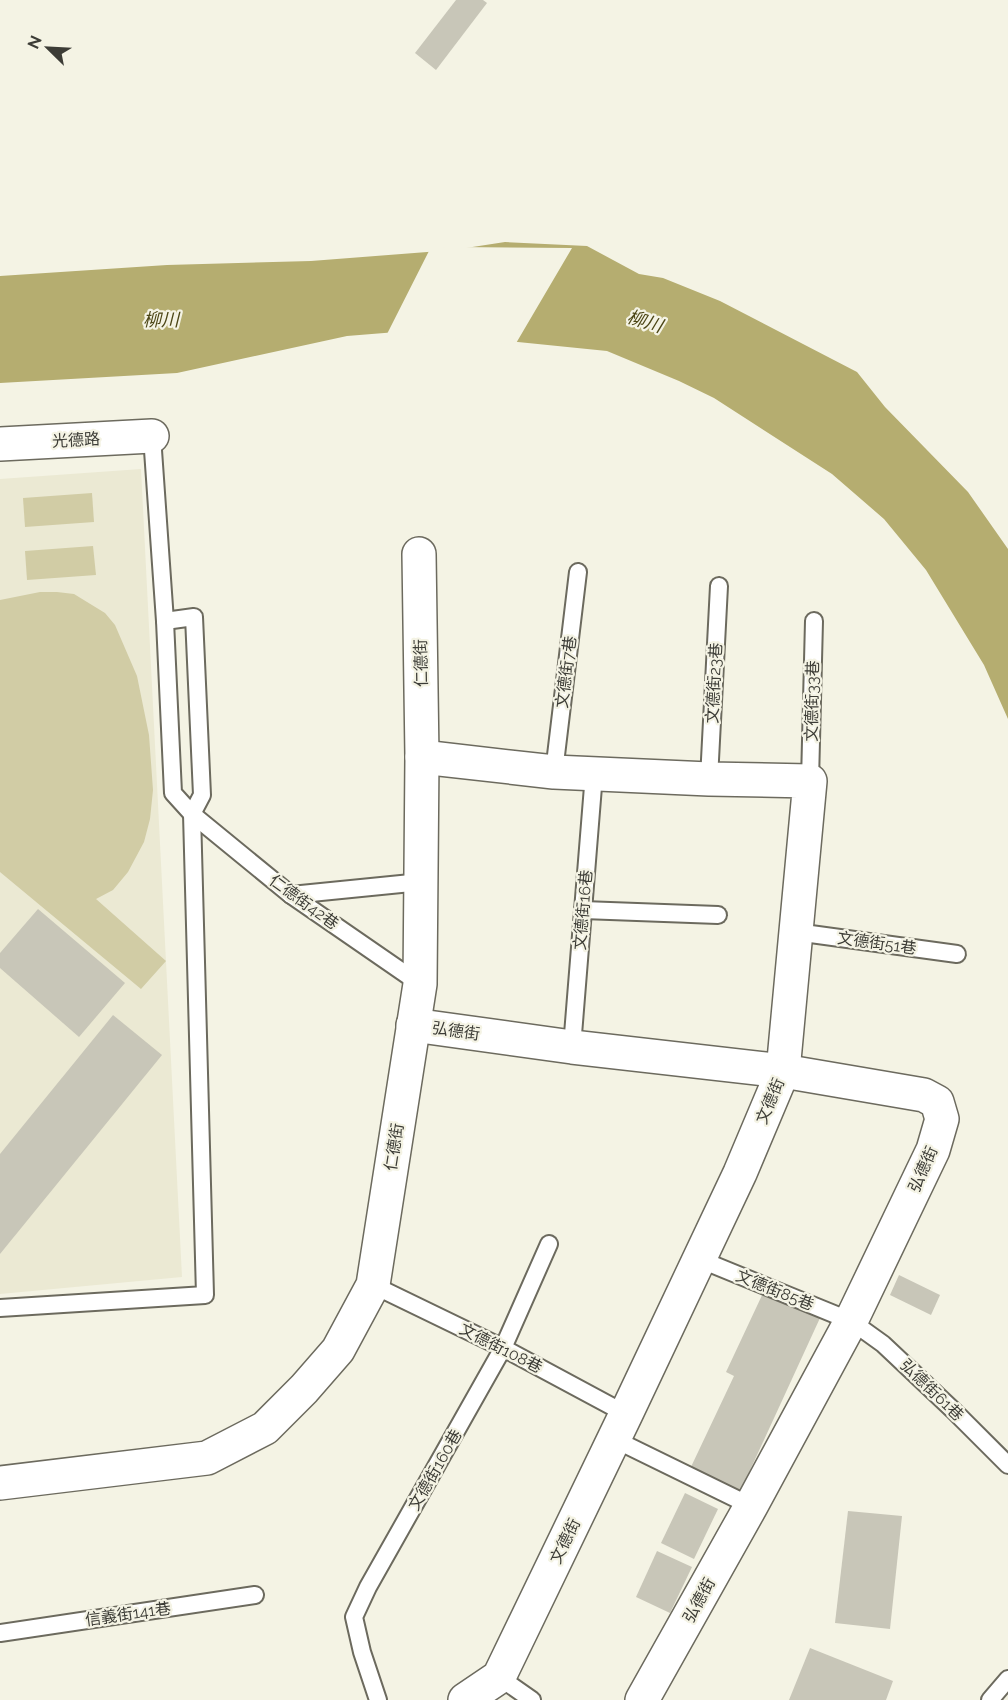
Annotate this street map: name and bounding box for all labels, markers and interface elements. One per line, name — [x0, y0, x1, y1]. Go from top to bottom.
north arrow — [18, 18, 78, 78]
text: N — [24, 33, 46, 52]
water label: 柳川 — [625, 306, 667, 337]
water label: 柳川 — [143, 309, 181, 330]
street label: 光德路 — [52, 429, 100, 451]
street label: 文德街7巷 — [552, 635, 580, 709]
street label: 仁德街 — [411, 639, 431, 687]
street label: 文德街23巷 — [702, 642, 726, 724]
street label: 文德街33巷 — [802, 660, 822, 742]
street label: 文德街16巷 — [570, 869, 596, 951]
street label: 仁德街42巷 — [266, 870, 342, 934]
street label: 文德街51巷 — [836, 928, 918, 958]
street label: 弘德街 — [431, 1018, 481, 1044]
street label: 文德街 — [752, 1075, 788, 1127]
street label: 仁德街 — [381, 1122, 407, 1172]
street label: 弘德街 — [905, 1143, 941, 1195]
street label: 文德街85巷 — [733, 1266, 817, 1314]
street label: 文德街108巷 — [457, 1319, 545, 1377]
street label: 弘德街61巷 — [896, 1355, 968, 1425]
street label: 文德街160巷 — [404, 1426, 466, 1514]
street label: 文德街 — [546, 1515, 584, 1567]
street label: 弘德街 — [679, 1574, 719, 1626]
street label: 信義街141巷 — [84, 1599, 172, 1629]

